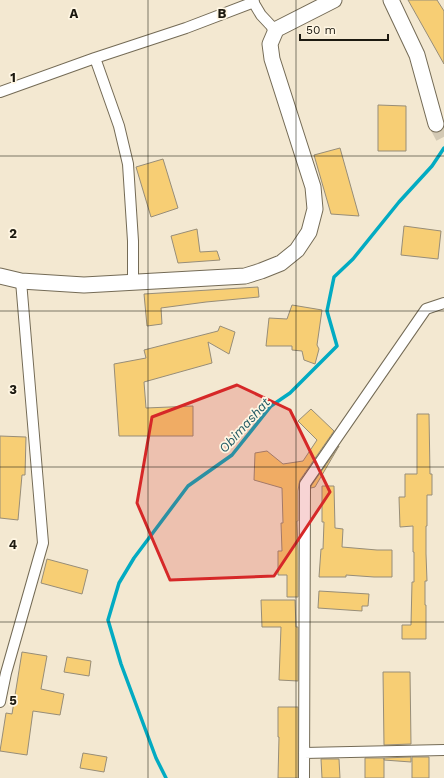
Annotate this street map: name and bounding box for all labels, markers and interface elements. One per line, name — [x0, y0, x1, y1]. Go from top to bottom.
text: A — [70, 6, 79, 21]
text: B — [218, 6, 227, 21]
scale bar — [300, 16, 388, 42]
text: 50 m — [306, 23, 336, 37]
text: 1 — [10, 70, 16, 85]
text: 2 — [9, 226, 17, 241]
text: 3 — [9, 382, 17, 397]
water label: Obimashat — [216, 394, 273, 456]
text: 4 — [9, 537, 18, 552]
text: 5 — [9, 693, 17, 708]

